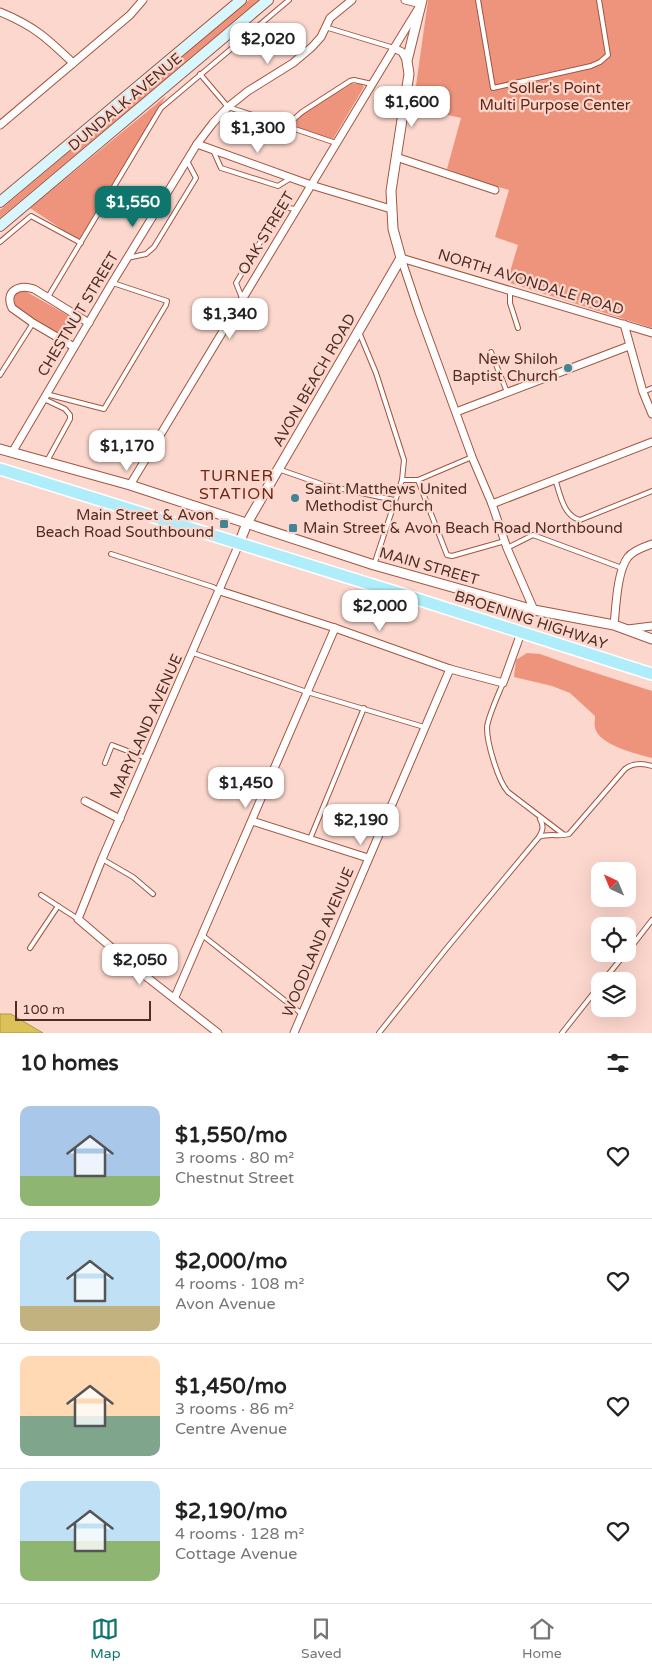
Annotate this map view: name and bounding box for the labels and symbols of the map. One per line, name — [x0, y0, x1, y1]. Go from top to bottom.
pin: $2,020 — [227, 22, 309, 65]
street label: DUNDALK AVENUE — [64, 49, 186, 155]
park label: Soller's Point Multi Purpose Center — [479, 79, 631, 114]
pin: $1,600 — [371, 86, 453, 128]
pin: $1,300 — [217, 112, 299, 154]
pin: $1,550 — [92, 186, 174, 228]
street label: OAK STREET — [234, 188, 298, 278]
street label: NORTH AVONDALE ROAD — [436, 245, 626, 319]
street label: CHESTNUT STREET — [34, 248, 122, 380]
pin: $1,340 — [189, 298, 271, 340]
street label: AVON BEACH ROAD — [269, 310, 359, 450]
place label: New Shiloh Baptist Church — [452, 350, 558, 385]
marker: New Shiloh Baptist Church — [562, 362, 574, 374]
pin: $1,170 — [86, 430, 168, 472]
district label: TURNER STATION — [199, 466, 275, 504]
place label: Saint Matthews United Methodist Church — [305, 480, 467, 515]
marker: Saint Matthews United Methodist Church — [289, 492, 301, 504]
place label: Main Street & Avon Beach Road Southbound — [35, 506, 214, 541]
marker: Main Street & Avon Beach Road Southbound — [218, 518, 230, 530]
place label: Main Street & Avon Beach Road Northbound — [303, 519, 623, 537]
marker: Main Street & Avon Beach Road Northbound — [287, 522, 299, 534]
street label: MAIN STREET — [377, 543, 481, 589]
street label: BROENING HIGHWAY — [452, 587, 610, 653]
pin: $2,000 — [339, 590, 421, 632]
street label: MARYLAND AVENUE — [106, 651, 186, 801]
pin: $1,450 — [205, 766, 287, 809]
pin: $2,190 — [320, 804, 402, 846]
north arrow — [591, 862, 636, 908]
street label: WOODLAND AVENUE — [278, 864, 358, 1020]
pin: $2,050 — [99, 944, 181, 986]
scale bar — [15, 998, 151, 1021]

